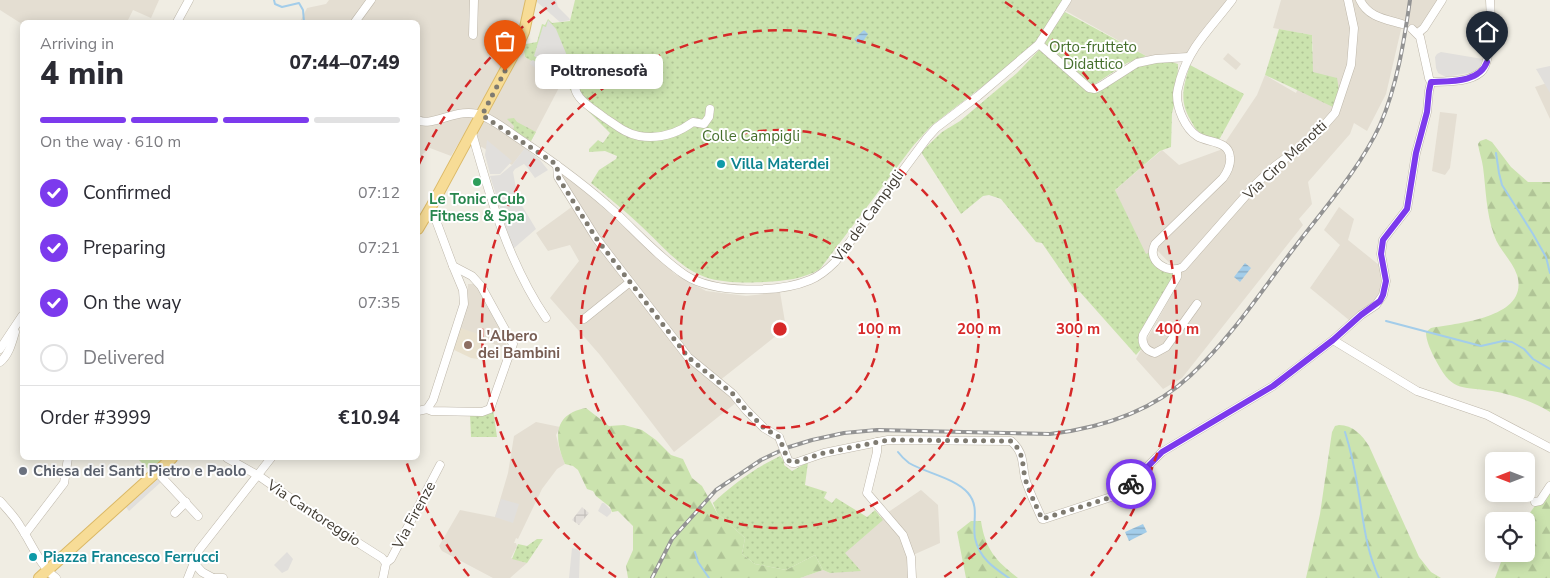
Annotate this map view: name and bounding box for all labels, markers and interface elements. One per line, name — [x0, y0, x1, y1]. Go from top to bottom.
pin — [1466, 11, 1508, 62]
icon: home — [1473, 18, 1501, 46]
pin — [484, 20, 526, 71]
icon: bag — [491, 27, 519, 55]
text: Arriving in — [40, 33, 114, 55]
park label: Orto-frutteto Didattico — [1049, 37, 1137, 74]
text: 07:44–07:49 — [289, 50, 400, 76]
text: 4 min — [40, 52, 124, 95]
callout: Poltronesofà — [535, 54, 662, 88]
text: Poltronesofà — [550, 60, 648, 82]
street label: Via Ciro Menotti — [1238, 116, 1331, 205]
park label: Colle Campigli — [702, 126, 800, 146]
text: On the way · 610 m — [40, 131, 181, 153]
place label: Villa Materdei — [730, 154, 829, 174]
marker: Villa Materdei — [715, 158, 727, 170]
street label: Via dei Campigli — [827, 166, 908, 267]
marker: Le Tonic cCub Fitness & Spa — [471, 176, 483, 188]
icon: check — [40, 179, 68, 207]
text: Confirmed — [83, 180, 171, 206]
text: 07:12 — [358, 182, 400, 204]
place label: Le Tonic cCub Fitness & Spa — [429, 189, 525, 226]
icon: check — [40, 234, 68, 262]
text: Preparing — [83, 235, 166, 261]
text: 07:21 — [358, 237, 400, 259]
icon: check — [40, 289, 68, 317]
text: On the way — [83, 290, 181, 316]
text: 07:35 — [358, 292, 400, 314]
text: 100 m — [857, 319, 901, 339]
text: 200 m — [957, 319, 1001, 339]
text: 300 m — [1056, 319, 1100, 339]
text: 400 m — [1155, 319, 1199, 339]
centre of rings — [771, 320, 789, 338]
place label: L'Albero dei Bambini — [478, 326, 560, 363]
marker: L'Albero dei Bambini — [462, 339, 474, 351]
text: Delivered — [83, 345, 165, 371]
text: Order #3999 — [40, 405, 151, 431]
text: €10.94 — [338, 405, 400, 431]
north arrow — [1485, 452, 1535, 502]
map controls — [1485, 452, 1535, 562]
courier — [1106, 459, 1156, 509]
place label: Chiesa dei Santi Pietro e Paolo — [33, 461, 247, 481]
marker: Chiesa dei Santi Pietro e Paolo — [17, 465, 29, 477]
icon: bike — [1117, 470, 1145, 498]
street label: Via Cantoreggio — [262, 475, 365, 551]
street label: Via Firenze — [387, 478, 440, 553]
button: locate — [1485, 512, 1535, 562]
place label: Piazza Francesco Ferrucci — [43, 547, 219, 567]
marker: Piazza Francesco Ferrucci — [27, 551, 39, 563]

